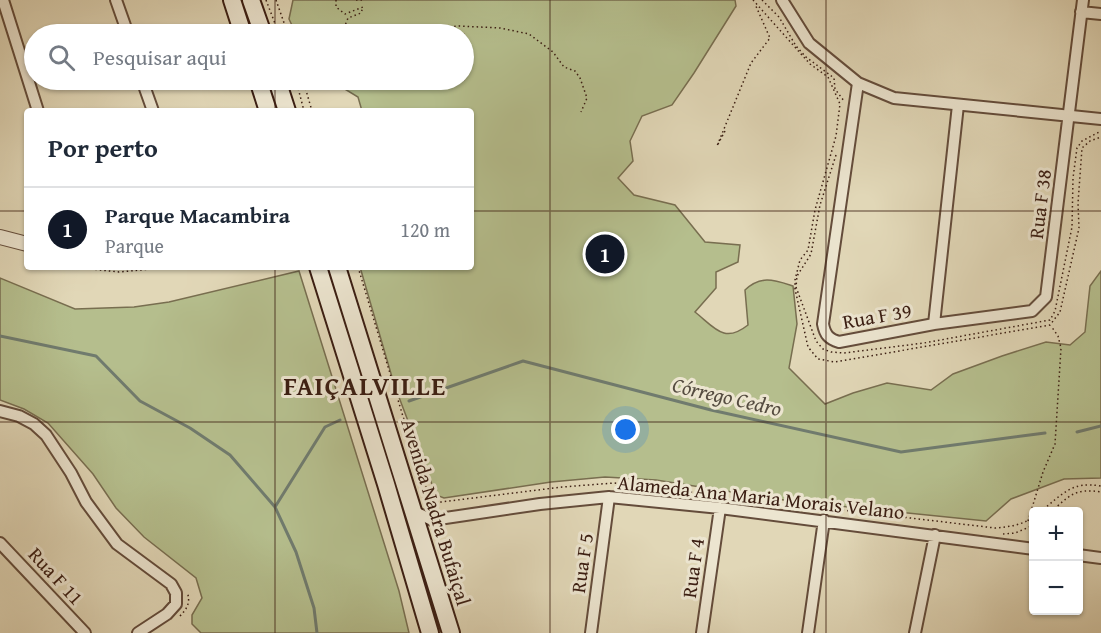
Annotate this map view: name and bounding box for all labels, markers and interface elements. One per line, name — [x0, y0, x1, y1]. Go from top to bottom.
search box — [24, 24, 474, 90]
icon: search — [45, 41, 78, 74]
text: Pesquisar aqui — [93, 41, 227, 73]
text: Por perto — [48, 128, 158, 167]
street label: Rua F 38 — [1021, 168, 1058, 240]
text: Parque Macambira — [105, 199, 290, 231]
text: 1 — [62, 215, 73, 244]
text: 120 m — [400, 215, 450, 244]
text: Parque — [105, 231, 164, 260]
pin: 1 — [586, 232, 624, 276]
street label: Rua F 39 — [840, 295, 914, 336]
district label: FAIÇALVILLE — [283, 366, 447, 405]
water label: Córrego Cedro — [669, 369, 785, 424]
street label: Avenida Nadra Bufaiçal — [394, 415, 479, 609]
your location — [611, 415, 640, 444]
street label: Alameda Ana Maria Morais Velano — [616, 467, 906, 526]
map controls — [1029, 507, 1083, 615]
button: + — [1029, 507, 1083, 561]
street label: Rua F 5 — [563, 531, 600, 595]
street label: Rua F 4 — [674, 536, 711, 600]
street label: Rua F 11 — [22, 540, 91, 611]
button: − — [1029, 561, 1083, 615]

